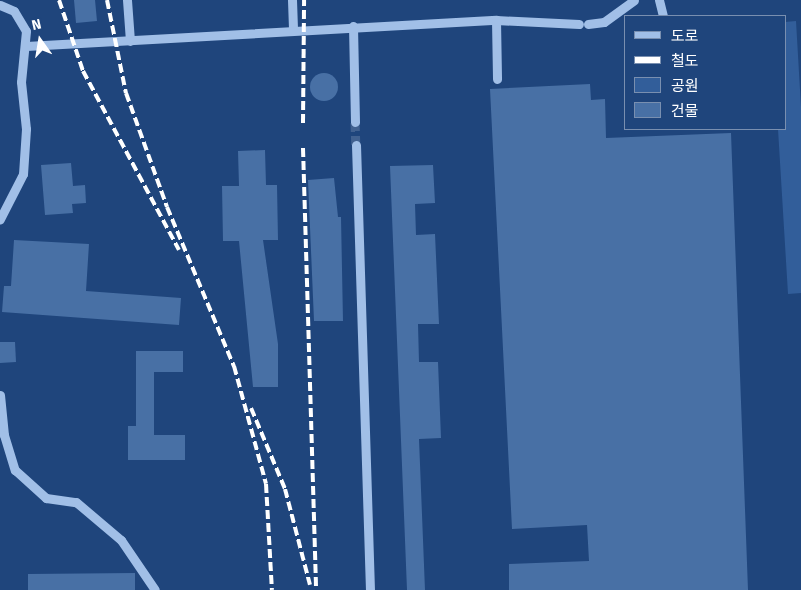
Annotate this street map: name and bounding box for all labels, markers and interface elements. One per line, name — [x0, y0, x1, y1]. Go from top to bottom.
north arrow — [15, 15, 65, 65]
legend — [624, 15, 786, 130]
text: N — [30, 16, 43, 34]
text: 도로 — [671, 27, 699, 45]
text: 철도 — [671, 52, 699, 70]
text: 공원 — [671, 77, 699, 95]
text: 건물 — [671, 102, 699, 120]

